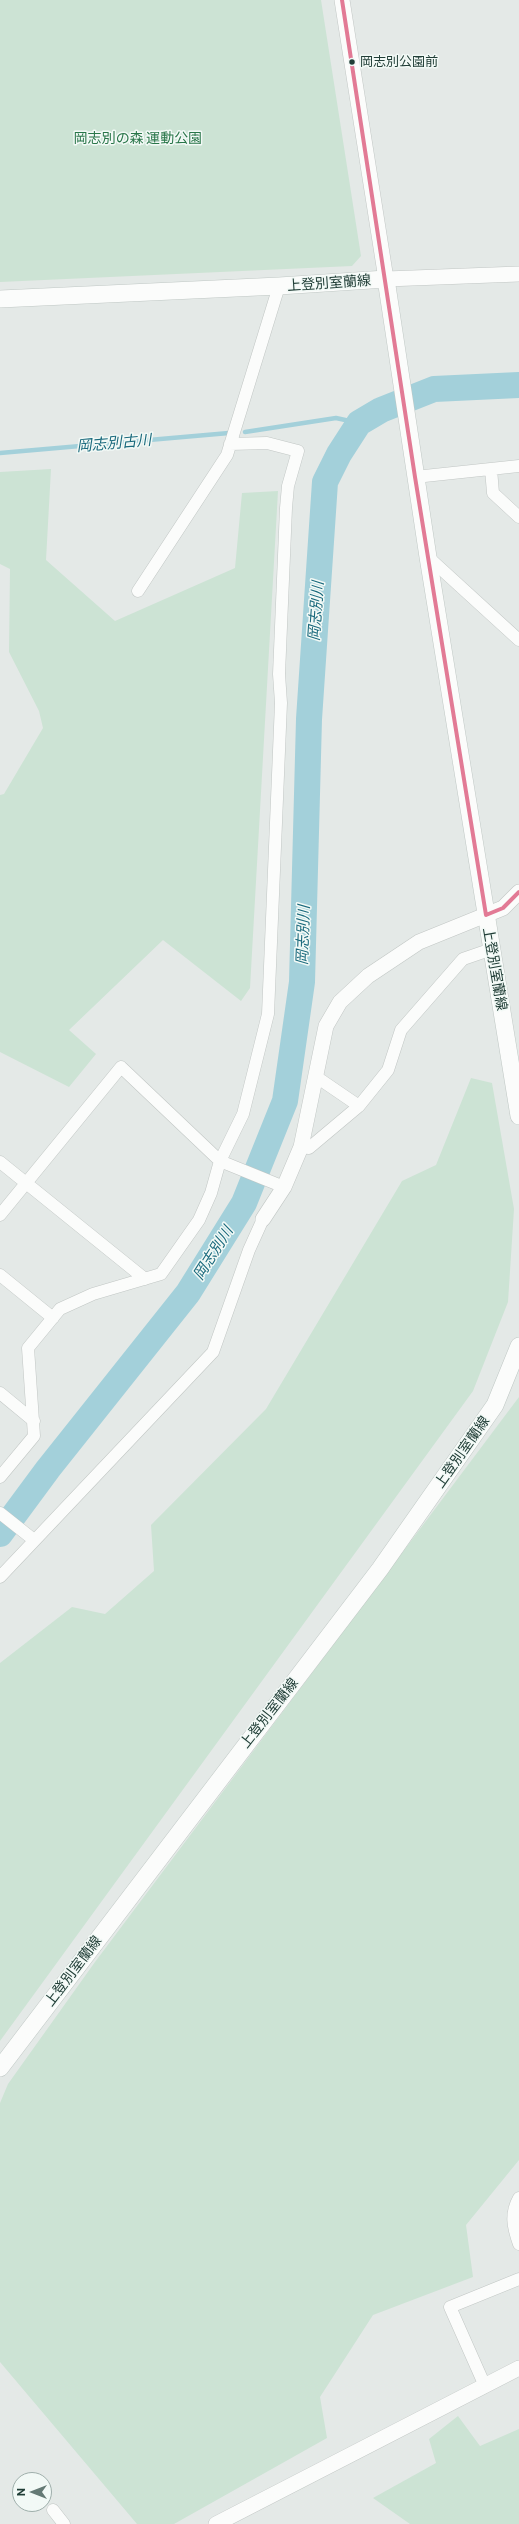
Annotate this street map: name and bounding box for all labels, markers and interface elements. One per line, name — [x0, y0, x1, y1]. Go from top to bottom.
place label: 岡志別公園前 — [360, 54, 438, 70]
marker: 岡志別公園前 — [347, 57, 357, 67]
park label: 岡志別の森 運動公園 — [74, 130, 202, 146]
street label: 上登別室蘭線 — [287, 272, 371, 294]
water label: 岡志別古川 — [76, 431, 152, 455]
water label: 岡志別川 — [305, 580, 327, 642]
water label: 岡志別川 — [293, 905, 313, 965]
street label: 上登別室蘭線 — [479, 926, 511, 1012]
water label: 岡志別川 — [189, 1223, 237, 1283]
street label: 上登別室蘭線 — [431, 1413, 493, 1491]
street label: 上登別室蘭線 — [237, 1675, 301, 1751]
street label: 上登別室蘭線 — [41, 1932, 105, 2010]
north arrow — [12, 2472, 52, 2512]
text: N — [14, 2488, 27, 2496]

